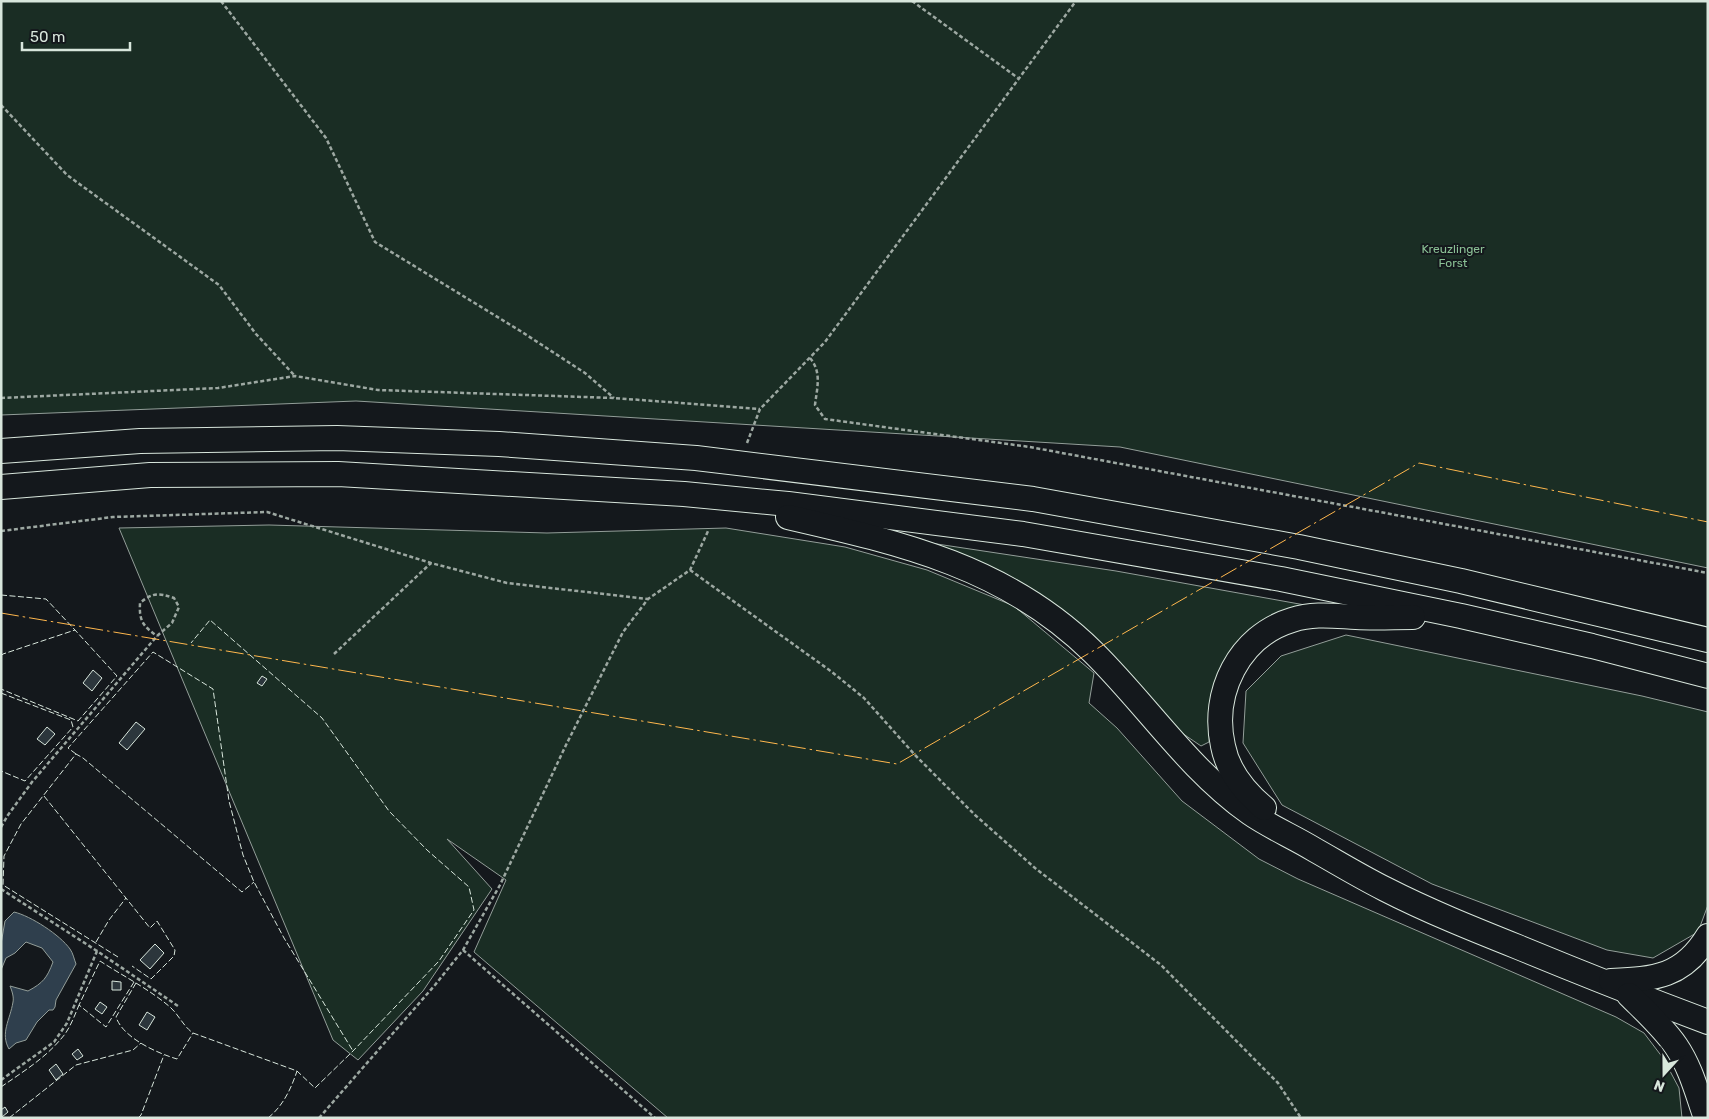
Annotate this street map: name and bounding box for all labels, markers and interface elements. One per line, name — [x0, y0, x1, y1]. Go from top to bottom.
scale bar — [22, 20, 130, 52]
text: 50 m — [30, 28, 65, 46]
park label: Kreuzlinger Forst — [1421, 242, 1485, 270]
north arrow — [1639, 1049, 1689, 1099]
text: N — [1652, 1076, 1667, 1095]

